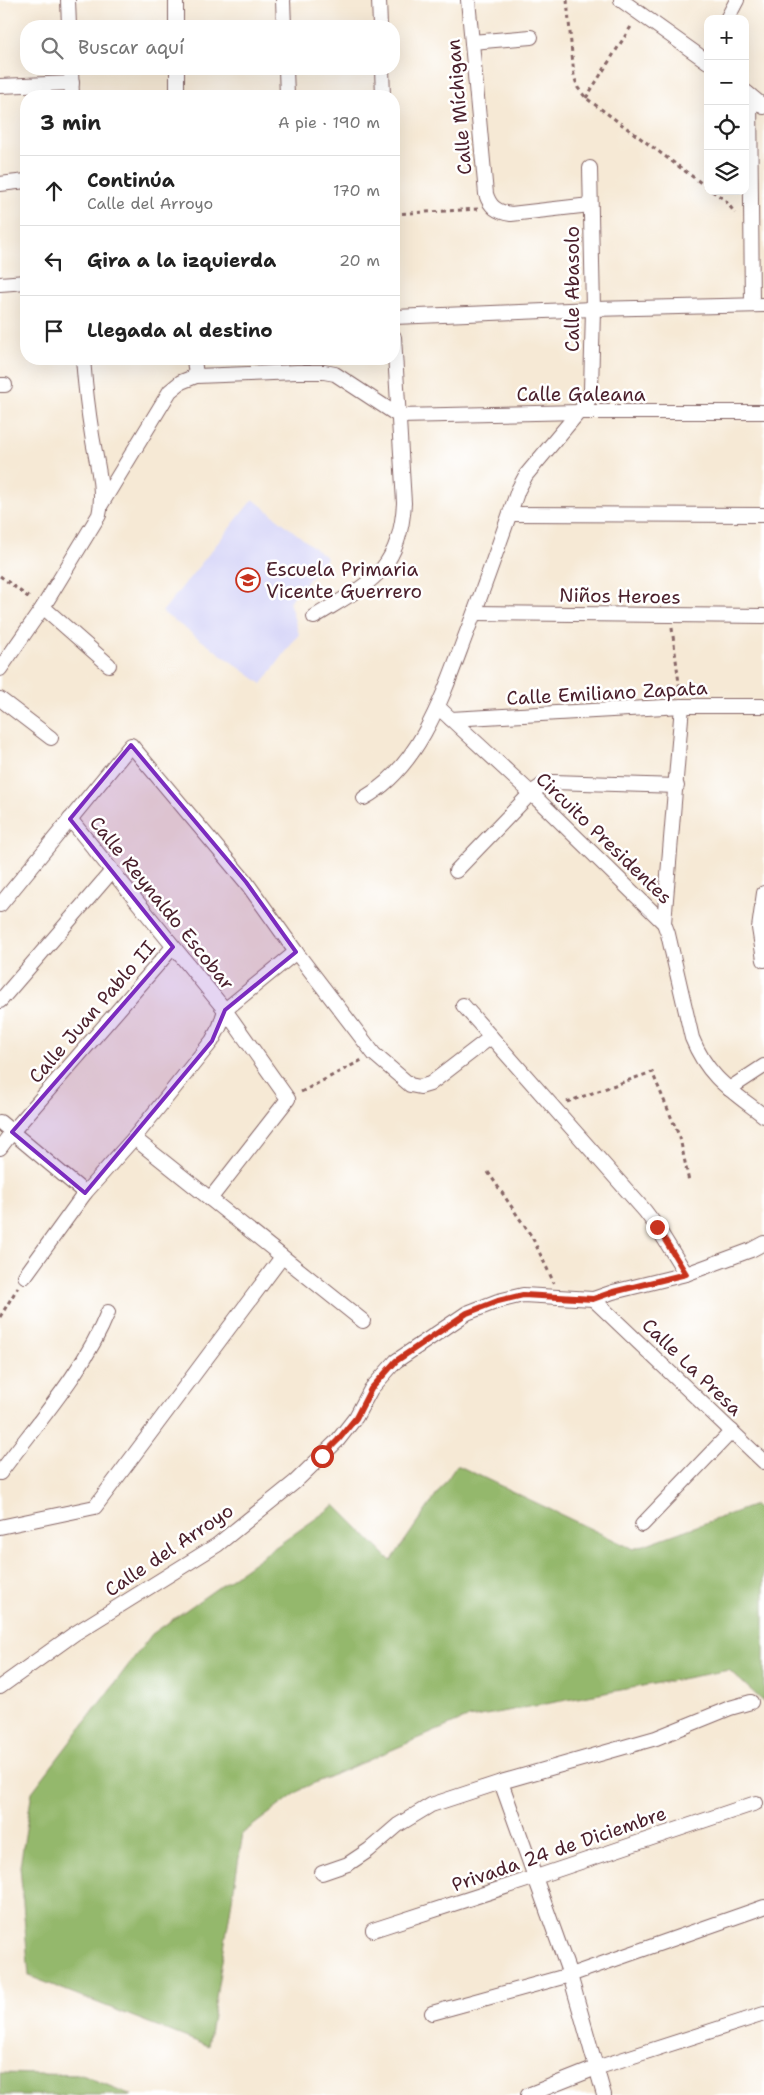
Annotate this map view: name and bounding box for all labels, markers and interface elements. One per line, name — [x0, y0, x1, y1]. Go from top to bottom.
map controls — [704, 15, 749, 195]
button: + — [704, 15, 749, 60]
search box — [20, 20, 400, 75]
icon: search — [38, 34, 66, 62]
text: Buscar aquí — [78, 35, 184, 60]
street label: Calle Míchigan — [441, 38, 477, 176]
button: − — [704, 60, 749, 105]
button: locate — [704, 105, 749, 150]
text: 3 min — [40, 109, 101, 137]
text: A pie · 190 m — [278, 112, 380, 133]
button: layers — [704, 150, 749, 195]
text: Continúa — [87, 168, 175, 193]
icon: ahead — [40, 177, 68, 205]
text: 170 m — [333, 180, 380, 201]
text: Calle del Arroyo — [87, 193, 213, 214]
street label: Calle Abasolo — [560, 226, 585, 352]
icon: left — [40, 247, 68, 275]
text: Gira a la izquierda — [87, 248, 276, 273]
text: 20 m — [339, 250, 380, 271]
icon: arrive — [40, 317, 68, 345]
text: Llegada al destino — [87, 318, 273, 343]
street label: Calle Galeana — [516, 382, 646, 407]
place label: Escuela Primaria Vicente Guerrero — [266, 557, 422, 604]
school or university icon: Escuela Primaria Vicente Guerrero — [235, 567, 261, 593]
street label: Niños Heroes — [559, 582, 681, 610]
street label: Calle Emiliano Zapata — [506, 675, 708, 711]
street label: Circuito Presidentes — [531, 767, 677, 909]
street label: Calle Reynaldo Escobar — [84, 811, 240, 995]
street label: Calle Juan Pablo II — [23, 935, 161, 1089]
route end — [646, 1216, 669, 1239]
street label: Calle La Presa — [637, 1313, 748, 1421]
route start — [311, 1445, 334, 1468]
street label: Calle del Arroyo — [100, 1498, 238, 1602]
street label: Privada 24 de Diciembre — [448, 1800, 670, 1898]

